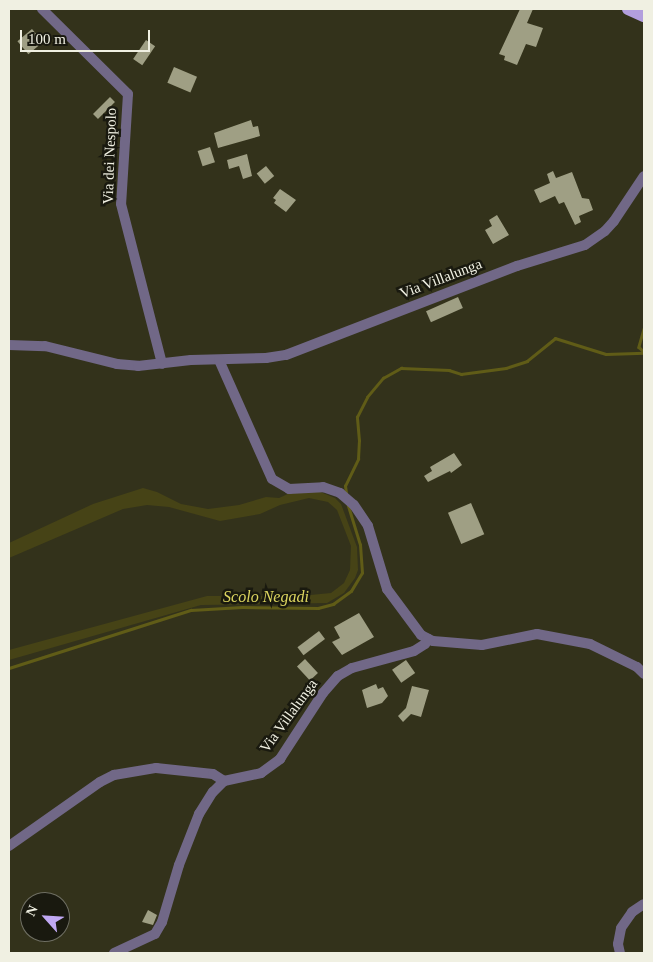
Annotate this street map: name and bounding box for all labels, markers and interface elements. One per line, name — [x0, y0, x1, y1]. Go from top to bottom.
scale bar — [22, 20, 152, 52]
text: 100 m — [28, 31, 66, 47]
street label: Via dei Nespolo — [99, 107, 121, 205]
street label: Via Villalunga — [397, 255, 485, 303]
water label: Scolo Negadi — [223, 587, 309, 607]
street label: Via Villalunga — [256, 676, 322, 756]
north arrow — [20, 892, 70, 942]
text: N — [23, 903, 41, 918]

